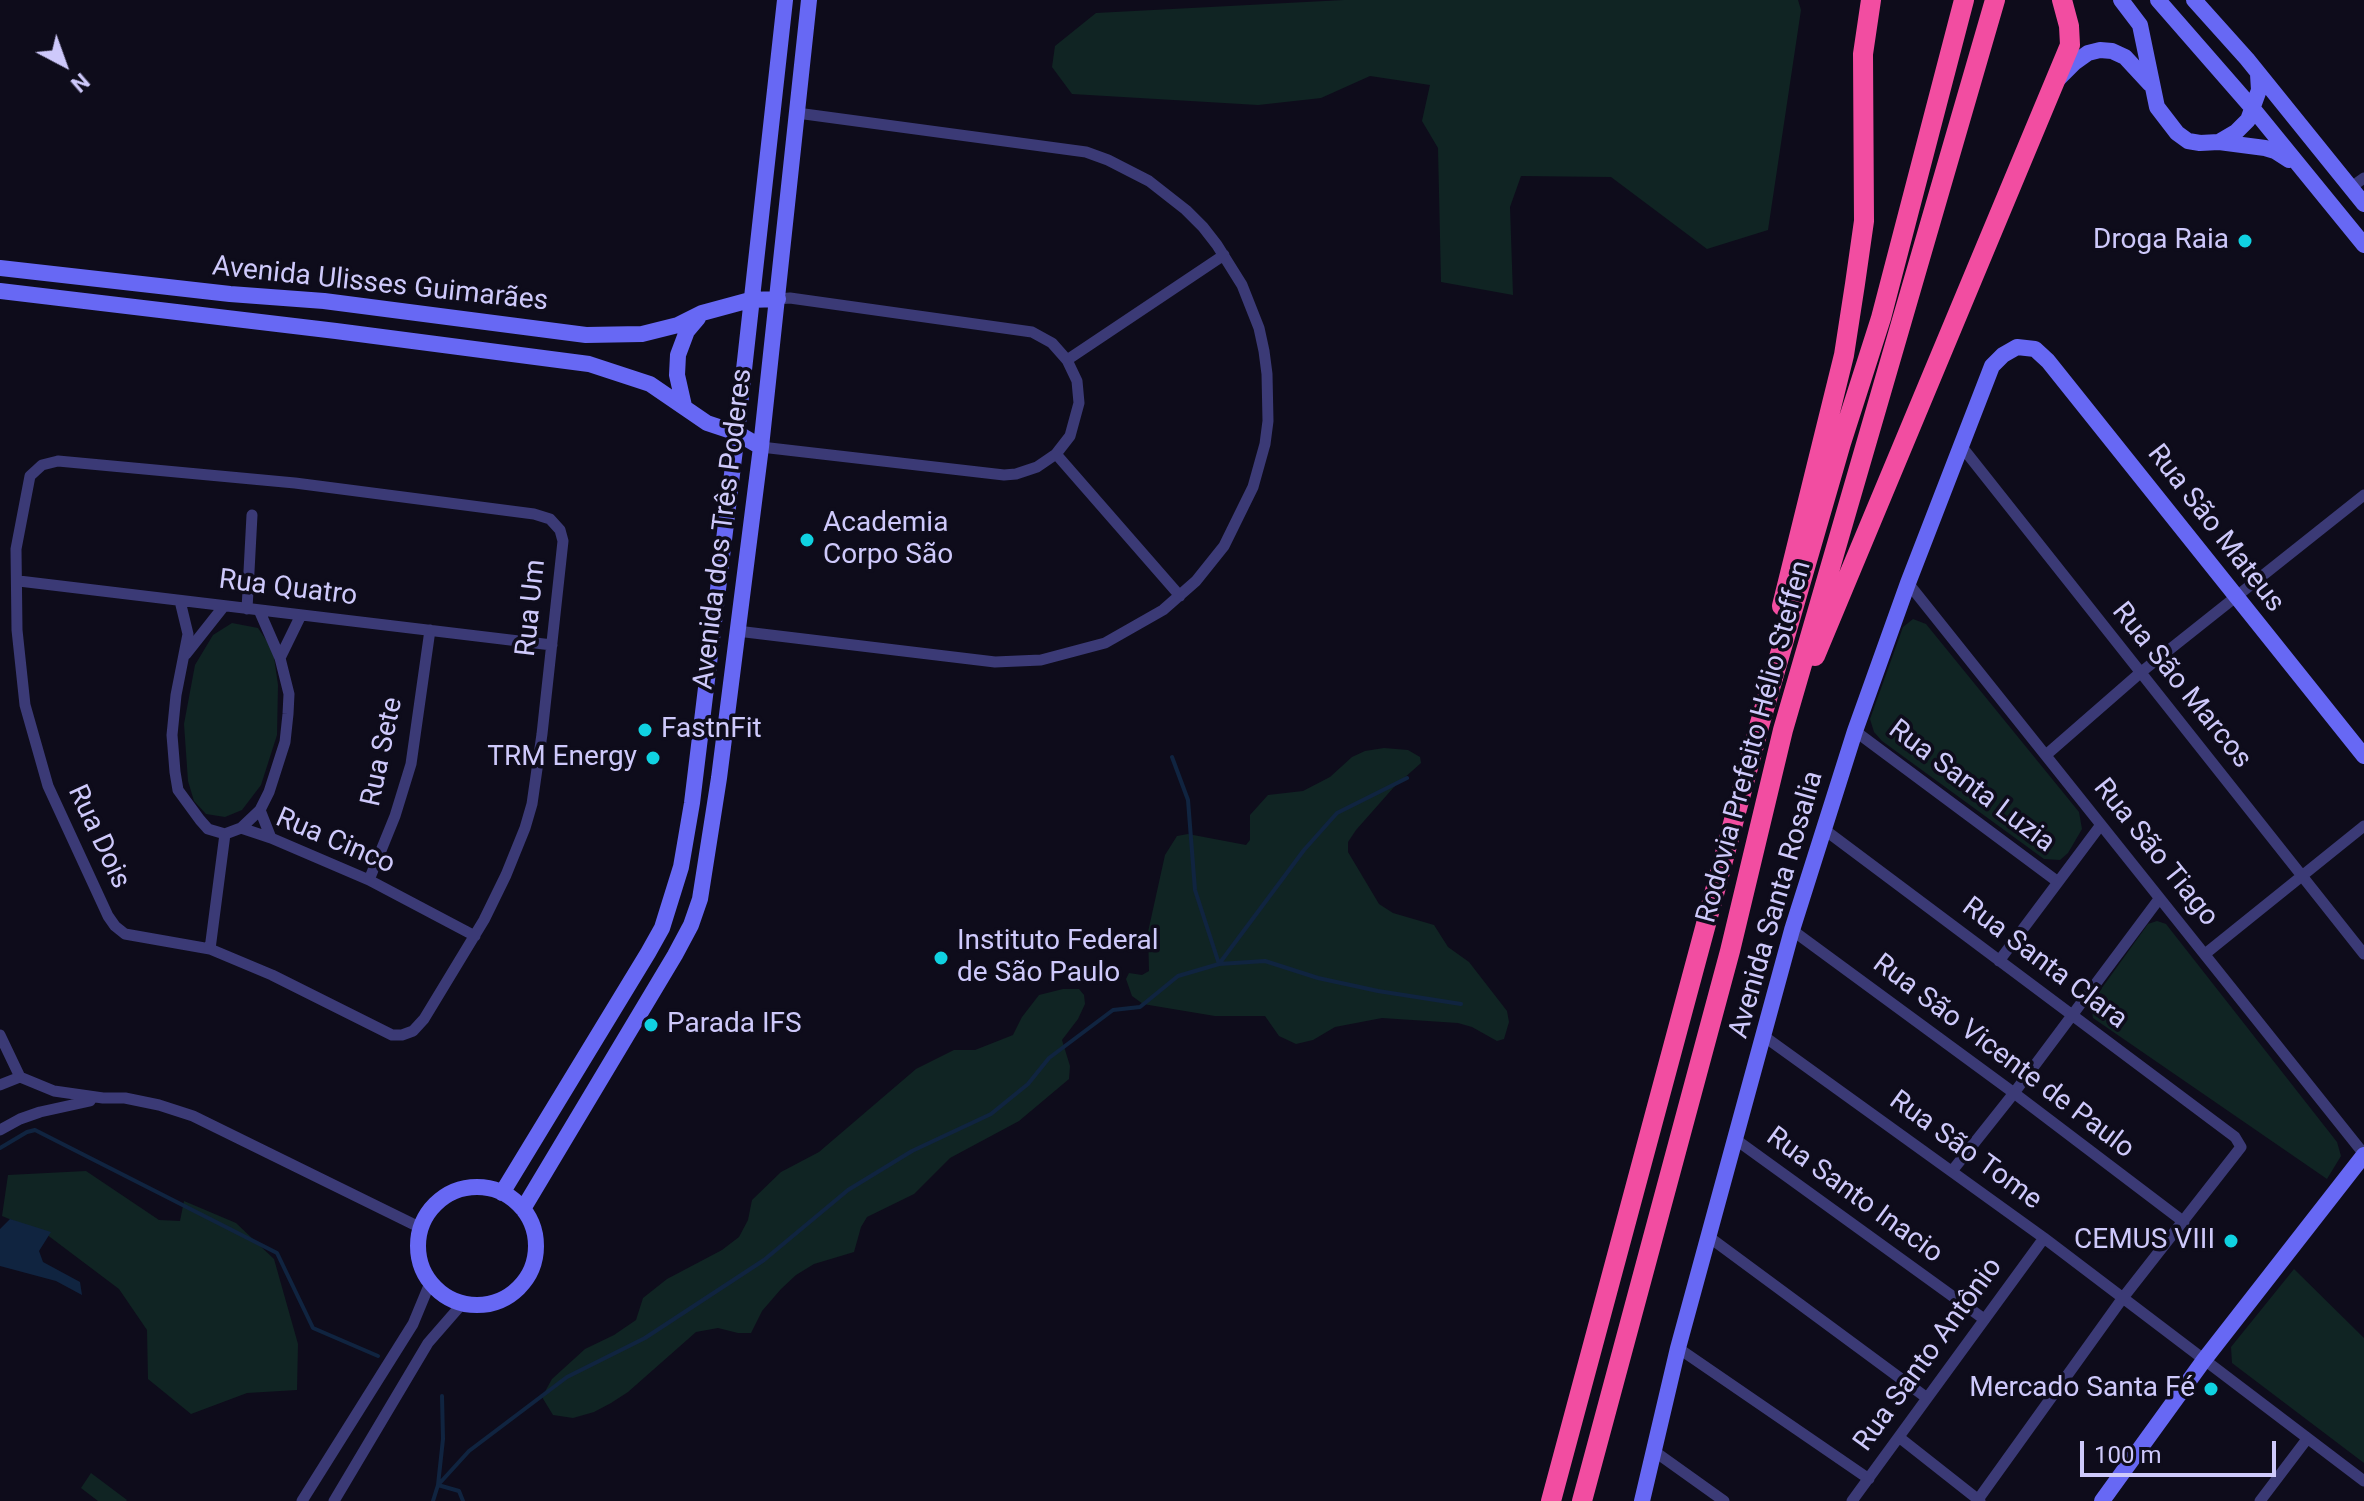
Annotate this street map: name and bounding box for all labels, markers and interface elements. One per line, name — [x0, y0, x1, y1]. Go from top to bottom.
north arrow — [24, 24, 104, 104]
text: N — [66, 68, 94, 97]
place label: Droga Raia — [2093, 224, 2229, 258]
marker: Droga Raia — [2236, 232, 2254, 250]
street label: Avenida Ulisses Guimarães — [210, 251, 550, 319]
street label: Avenida dos Três Poderes — [688, 367, 760, 691]
street label: Rua São Mateus — [2139, 439, 2291, 619]
place label: Academia Corpo São — [823, 507, 953, 573]
marker: Academia Corpo São — [798, 531, 816, 549]
street label: Rodovia Prefeito Hélio Steffen — [1690, 557, 1820, 927]
street label: Rua Um — [510, 558, 554, 658]
street label: Rua Quatro — [217, 564, 359, 614]
street label: Rua São Marcos — [2104, 596, 2258, 776]
street label: Rua Sete — [355, 695, 411, 809]
place label: FastnFit — [661, 713, 762, 747]
street label: Rua Santa Luzia — [1881, 714, 2061, 860]
marker: FastnFit — [636, 721, 654, 739]
place label: TRM Energy — [487, 741, 637, 775]
marker: TRM Energy — [644, 749, 662, 767]
street label: Avenida Santa Rosalia — [1723, 767, 1831, 1043]
street label: Rua São Tiago — [2085, 772, 2225, 934]
street label: Rua Dois — [59, 780, 137, 894]
street label: Rua Cinco — [270, 802, 400, 882]
street label: Rua Santa Clara — [1955, 891, 2133, 1037]
place label: Instituto Federal de São Paulo — [957, 925, 1159, 991]
street label: Rua São Vicente de Paulo — [1866, 948, 2140, 1166]
marker: Instituto Federal de São Paulo — [932, 949, 950, 967]
place label: Parada IFS — [667, 1008, 802, 1042]
marker: Parada IFS — [642, 1016, 660, 1034]
street label: Rua São Tome — [1882, 1084, 2048, 1218]
street label: Rua Santo Inacio — [1759, 1121, 1949, 1271]
place label: CEMUS VIII — [2074, 1224, 2215, 1258]
marker: CEMUS VIII — [2222, 1232, 2240, 1250]
street label: Rua Santo Antônio — [1848, 1252, 2010, 1458]
place label: Mercado Santa Fé — [1969, 1372, 2195, 1406]
marker: Mercado Santa Fé — [2202, 1380, 2220, 1398]
scale bar — [2084, 1425, 2280, 1475]
text: 100 m — [2094, 1441, 2161, 1469]

